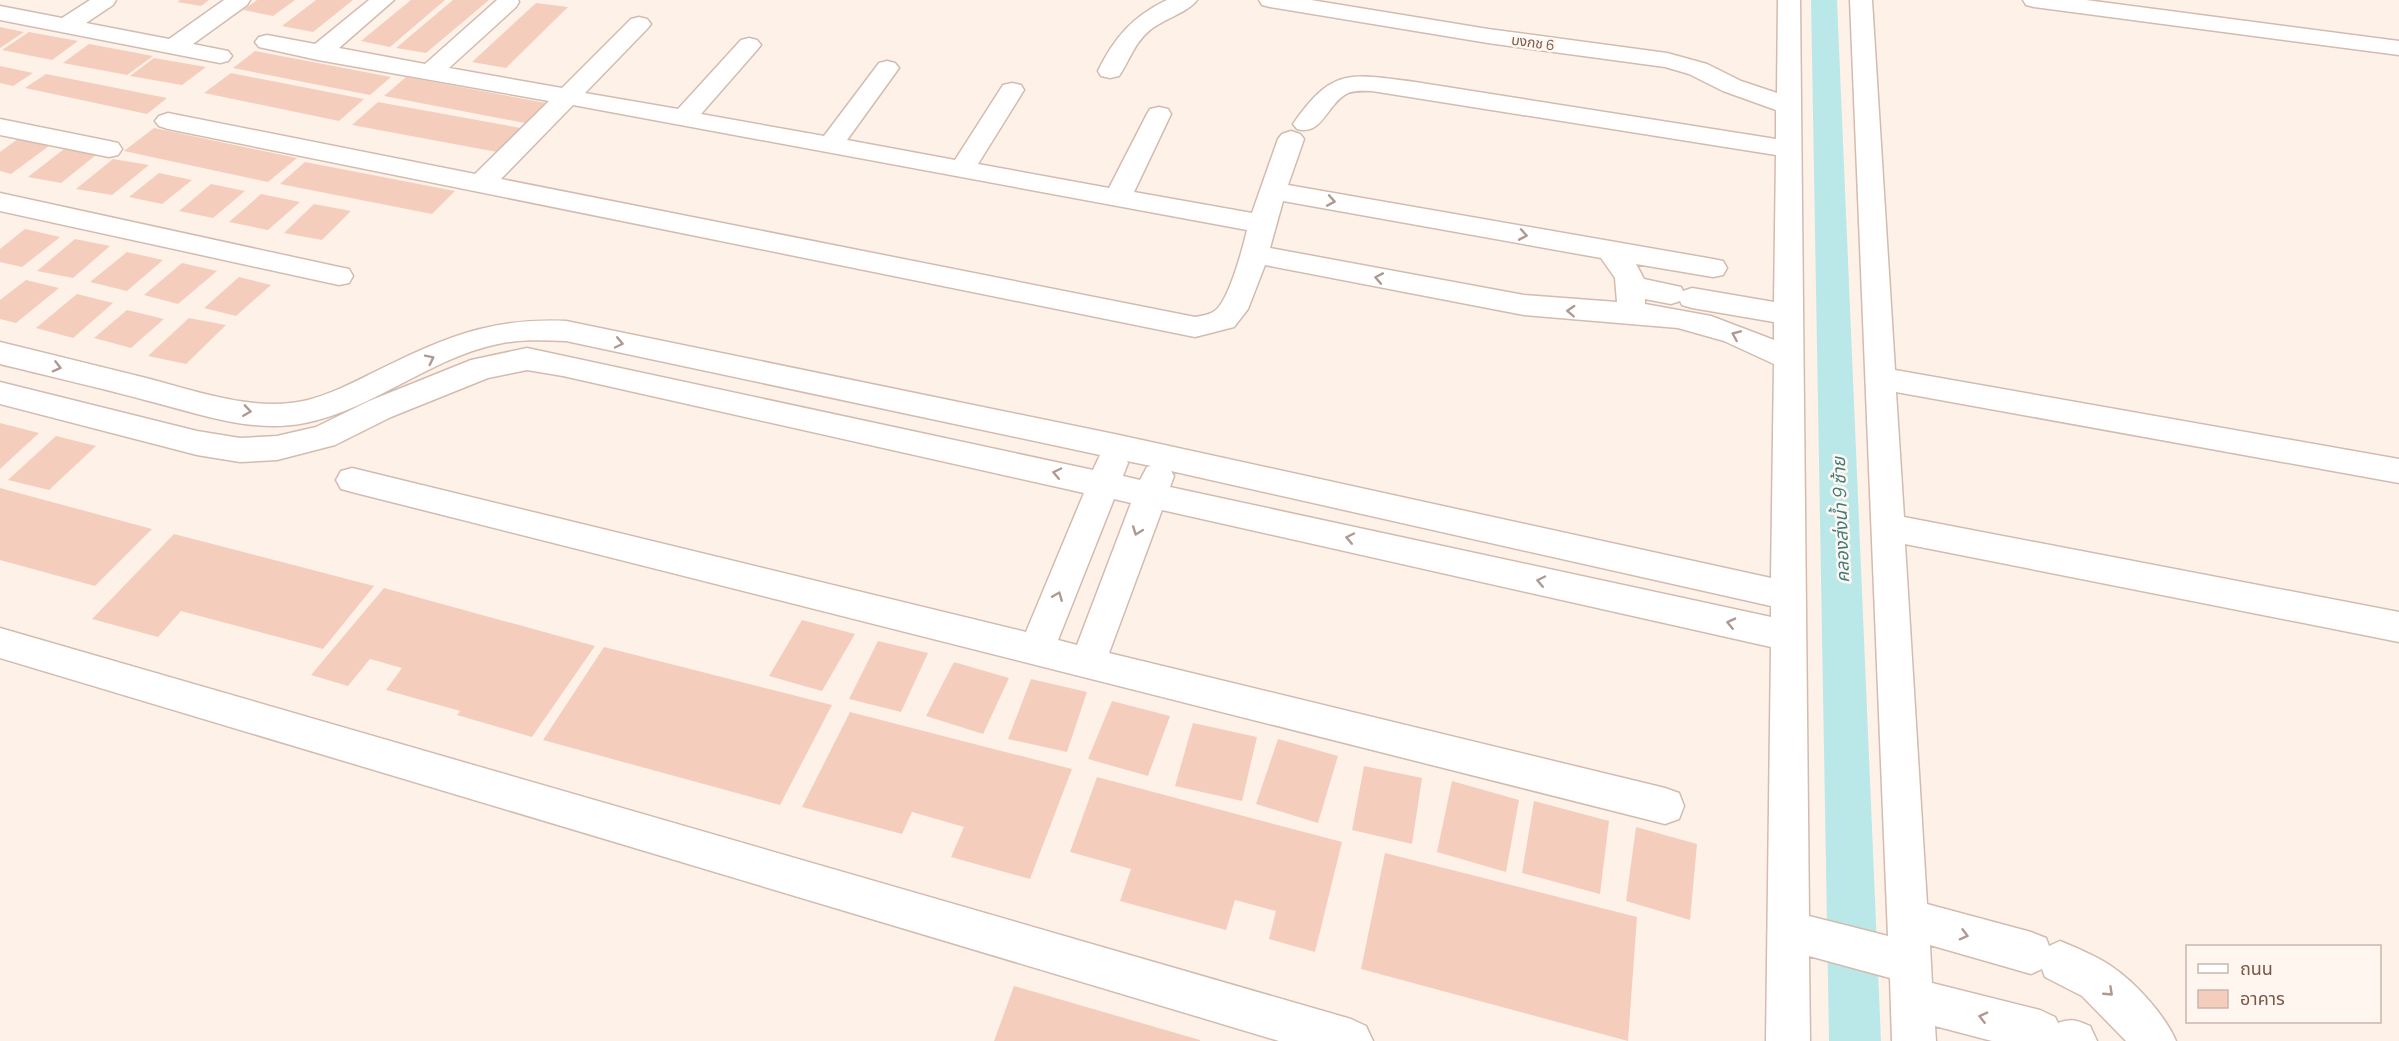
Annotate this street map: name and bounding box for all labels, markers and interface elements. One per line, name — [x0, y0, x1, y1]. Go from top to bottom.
street label: บงกช 6 — [1510, 30, 1556, 54]
one-way arrow — [1325, 194, 1335, 207]
one-way arrow — [1517, 228, 1527, 241]
one-way arrow — [1374, 272, 1384, 285]
one-way arrow — [1567, 304, 1576, 317]
one-way arrow — [1732, 330, 1743, 342]
one-way arrow — [614, 335, 624, 348]
one-way arrow — [424, 355, 435, 366]
one-way arrow — [52, 359, 62, 372]
one-way arrow — [242, 405, 251, 417]
water label: คลองส่งน้ำ 9 ซ้าย — [1826, 455, 1854, 583]
one-way arrow — [1053, 467, 1063, 480]
one-way arrow — [1131, 525, 1144, 536]
one-way arrow — [1345, 533, 1355, 546]
one-way arrow — [1536, 575, 1546, 588]
one-way arrow — [1051, 591, 1063, 602]
one-way arrow — [1726, 618, 1736, 631]
one-way arrow — [1958, 928, 1969, 940]
legend — [2186, 945, 2381, 1023]
text: ถนน — [2240, 956, 2273, 980]
one-way arrow — [2102, 985, 2113, 996]
text: อาคาร — [2240, 986, 2285, 1010]
one-way arrow — [1978, 1012, 1988, 1025]

